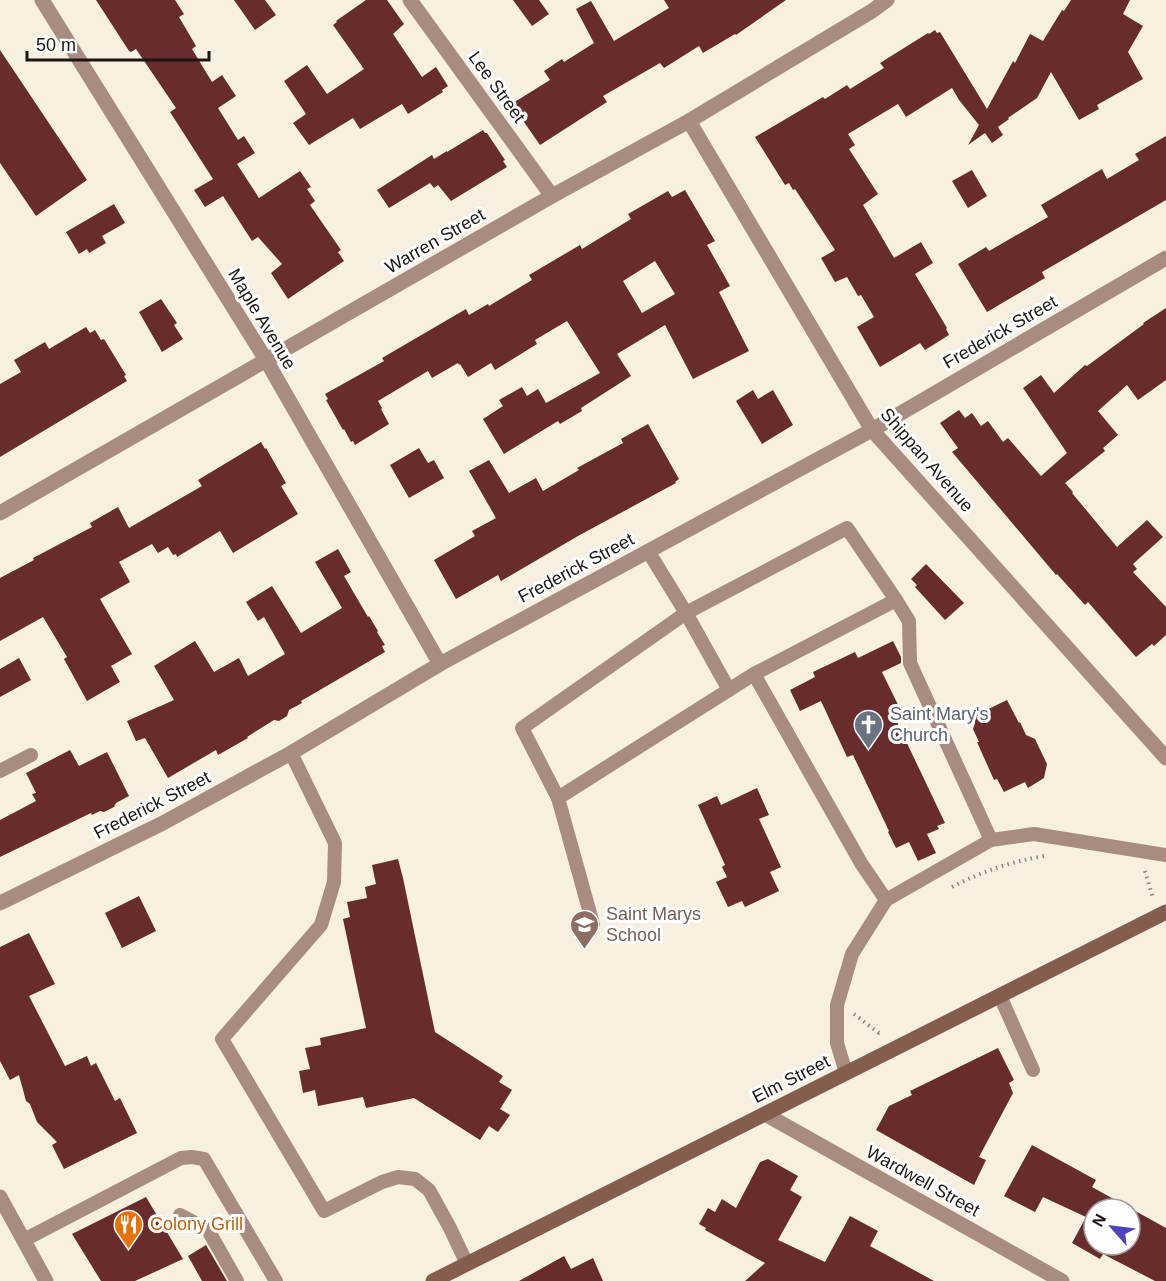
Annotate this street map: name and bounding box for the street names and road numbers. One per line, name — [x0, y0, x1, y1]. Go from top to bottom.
street label: Lee Street — [464, 48, 530, 126]
street label: Warren Street — [382, 204, 488, 278]
street label: Maple Avenue — [224, 265, 300, 373]
street label: Frederick Street — [940, 291, 1060, 373]
street label: Shippan Avenue — [877, 404, 977, 516]
street label: Frederick Street — [515, 529, 637, 607]
street label: Frederick Street — [90, 767, 214, 843]
street label: Elm Street — [749, 1051, 833, 1107]
street label: Wardwell Street — [863, 1142, 983, 1220]

